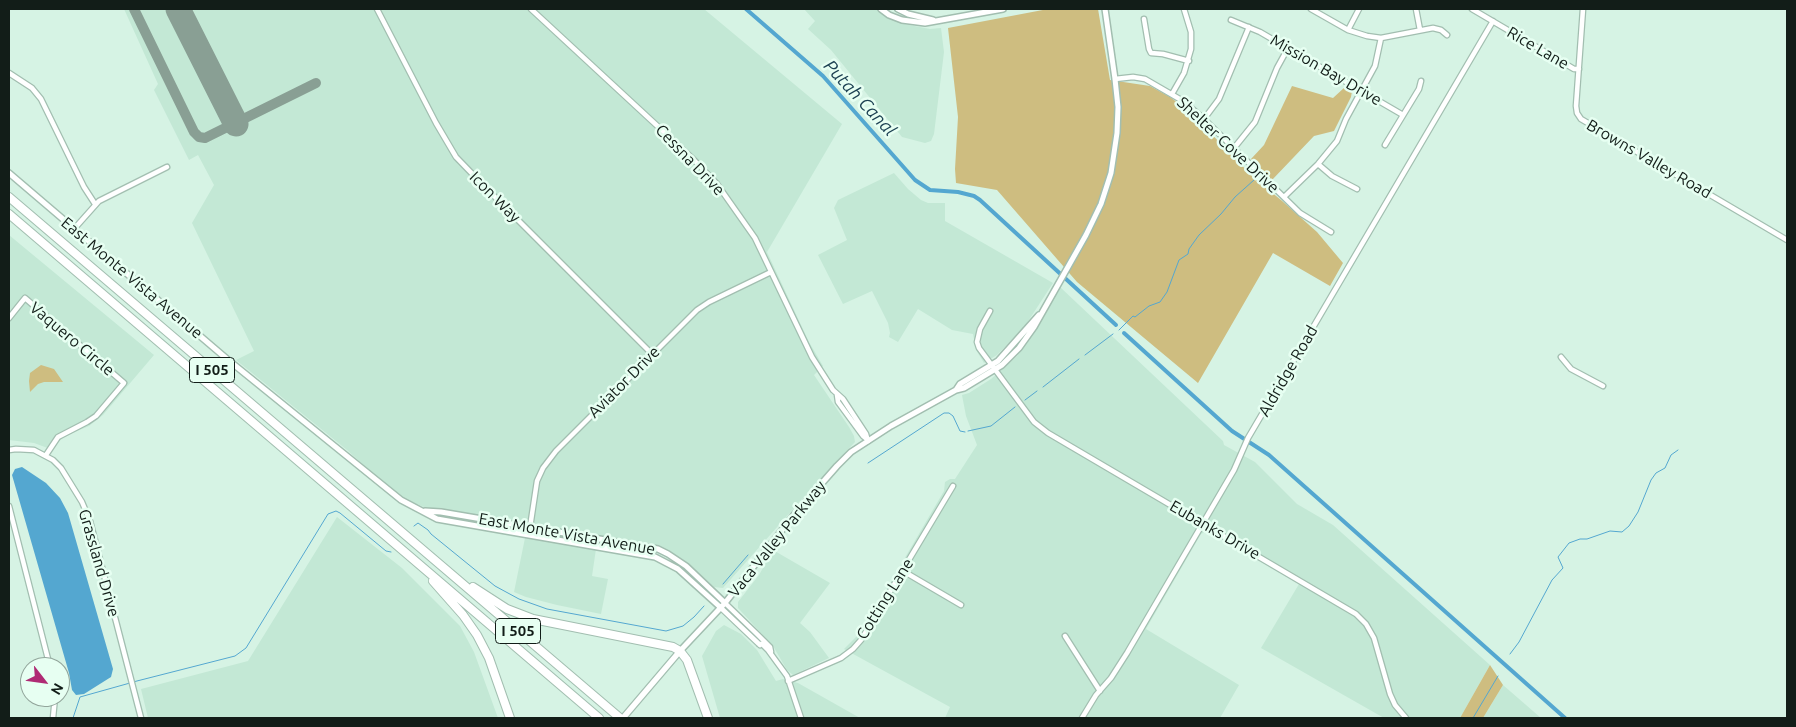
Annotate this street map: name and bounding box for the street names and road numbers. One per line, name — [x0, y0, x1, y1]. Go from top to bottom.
street label: Rice Lane — [1504, 23, 1572, 73]
street label: Mission Bay Drive — [1267, 30, 1385, 110]
street label: Shelter Cove Drive — [1173, 93, 1283, 197]
street label: Browns Valley Road — [1583, 115, 1715, 203]
street label: Cessna Drive — [651, 120, 729, 200]
street label: Icon Way — [466, 168, 524, 226]
street label: East Monte Vista Avenue — [57, 213, 207, 343]
street label: Vaquero Circle — [26, 298, 118, 380]
street label: Aldridge Road — [1254, 322, 1322, 420]
street label: Aviator Drive — [584, 342, 664, 422]
road number: I 505 — [190, 358, 234, 382]
street label: Vaca Valley Parkway — [724, 477, 830, 601]
street label: Eubanks Drive — [1166, 496, 1264, 564]
street label: Grassland Drive — [74, 507, 124, 619]
street label: East Monte Vista Avenue — [477, 509, 657, 559]
street label: Cotting Lane — [852, 555, 918, 643]
road number: I 505 — [496, 618, 540, 644]

